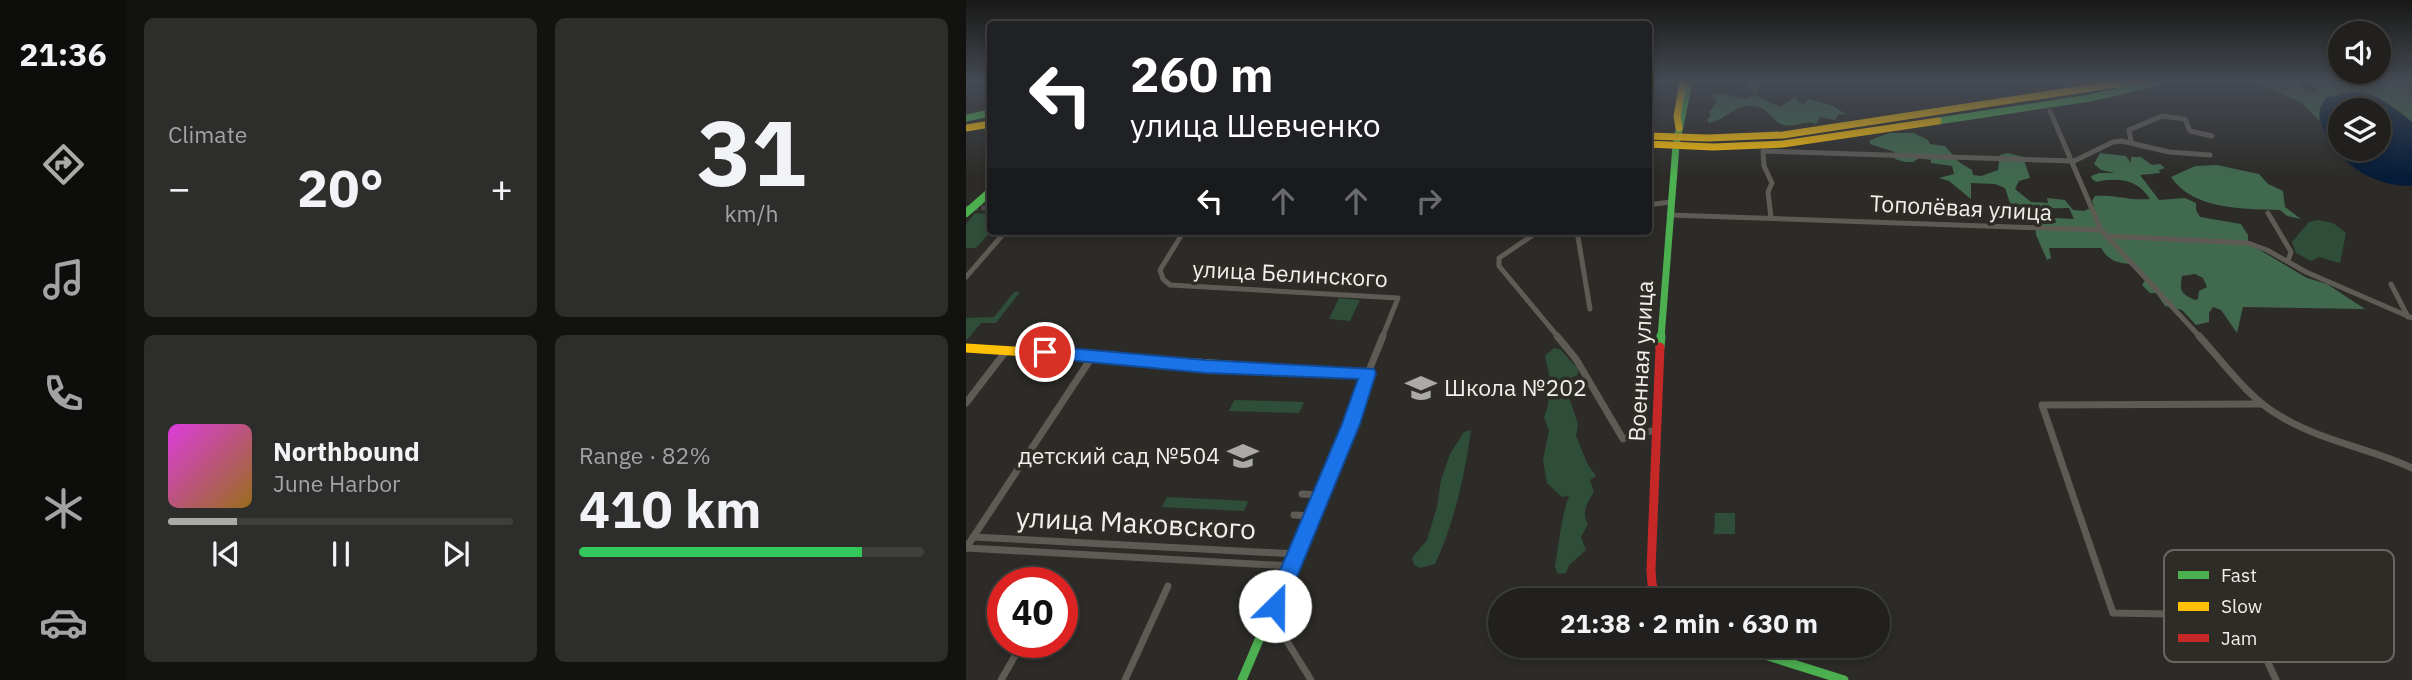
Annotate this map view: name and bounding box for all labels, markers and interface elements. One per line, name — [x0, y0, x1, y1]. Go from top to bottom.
map controls — [2328, 21, 2391, 161]
button: sound — [2328, 21, 2391, 84]
text: 21:36 — [19, 33, 107, 75]
text: 260 m — [1130, 42, 1274, 105]
icon: left — [1015, 49, 1106, 140]
text: 31 — [697, 93, 806, 211]
button: layers — [2328, 98, 2391, 161]
text: улица Шевченко — [1130, 104, 1381, 146]
text: Climate — [168, 119, 247, 149]
icon: directions — [39, 140, 88, 189]
text: 20° — [297, 154, 384, 221]
text: − — [168, 163, 191, 212]
text: + — [490, 163, 513, 212]
icon: left — [1191, 182, 1229, 220]
icon: ahead — [1264, 182, 1302, 220]
icon: ahead — [1337, 182, 1375, 220]
icon: right — [1410, 182, 1448, 220]
street label: Тополёвая улица — [1869, 187, 2053, 227]
text: km/h — [724, 198, 779, 228]
street label: улица Белинского — [1192, 253, 1389, 293]
icon: music — [39, 255, 88, 304]
street label: Военная улица — [1621, 280, 1659, 442]
pin — [1015, 322, 1075, 382]
icon: arrive — [1026, 333, 1064, 371]
icon: phone — [39, 369, 88, 418]
school or university icon: Школа №202 — [1404, 371, 1438, 405]
place label: Школа №202 — [1444, 372, 1587, 402]
text: Northbound — [273, 434, 420, 468]
school or university icon: детский сад №504 — [1226, 439, 1260, 473]
text: Range · 82% — [579, 440, 711, 470]
place label: детский сад №504 — [1018, 440, 1220, 470]
text: June Harbor — [273, 468, 401, 498]
text: 410 km — [579, 475, 761, 542]
icon: climate — [39, 484, 88, 533]
street label: улица Маковского — [1015, 498, 1257, 547]
icon: previous — [207, 535, 245, 573]
icon: pause — [322, 535, 360, 573]
icon: next — [437, 535, 475, 573]
legend — [2164, 550, 2394, 662]
text: Fast — [2221, 563, 2257, 587]
speed limit sign: 40 — [987, 567, 1078, 658]
position arrow — [1238, 569, 1312, 643]
text: Slow — [2221, 594, 2262, 618]
icon: car — [39, 598, 88, 647]
text: 21:38 · 2 min · 630 m — [1560, 606, 1818, 640]
text: Jam — [2221, 626, 2257, 650]

